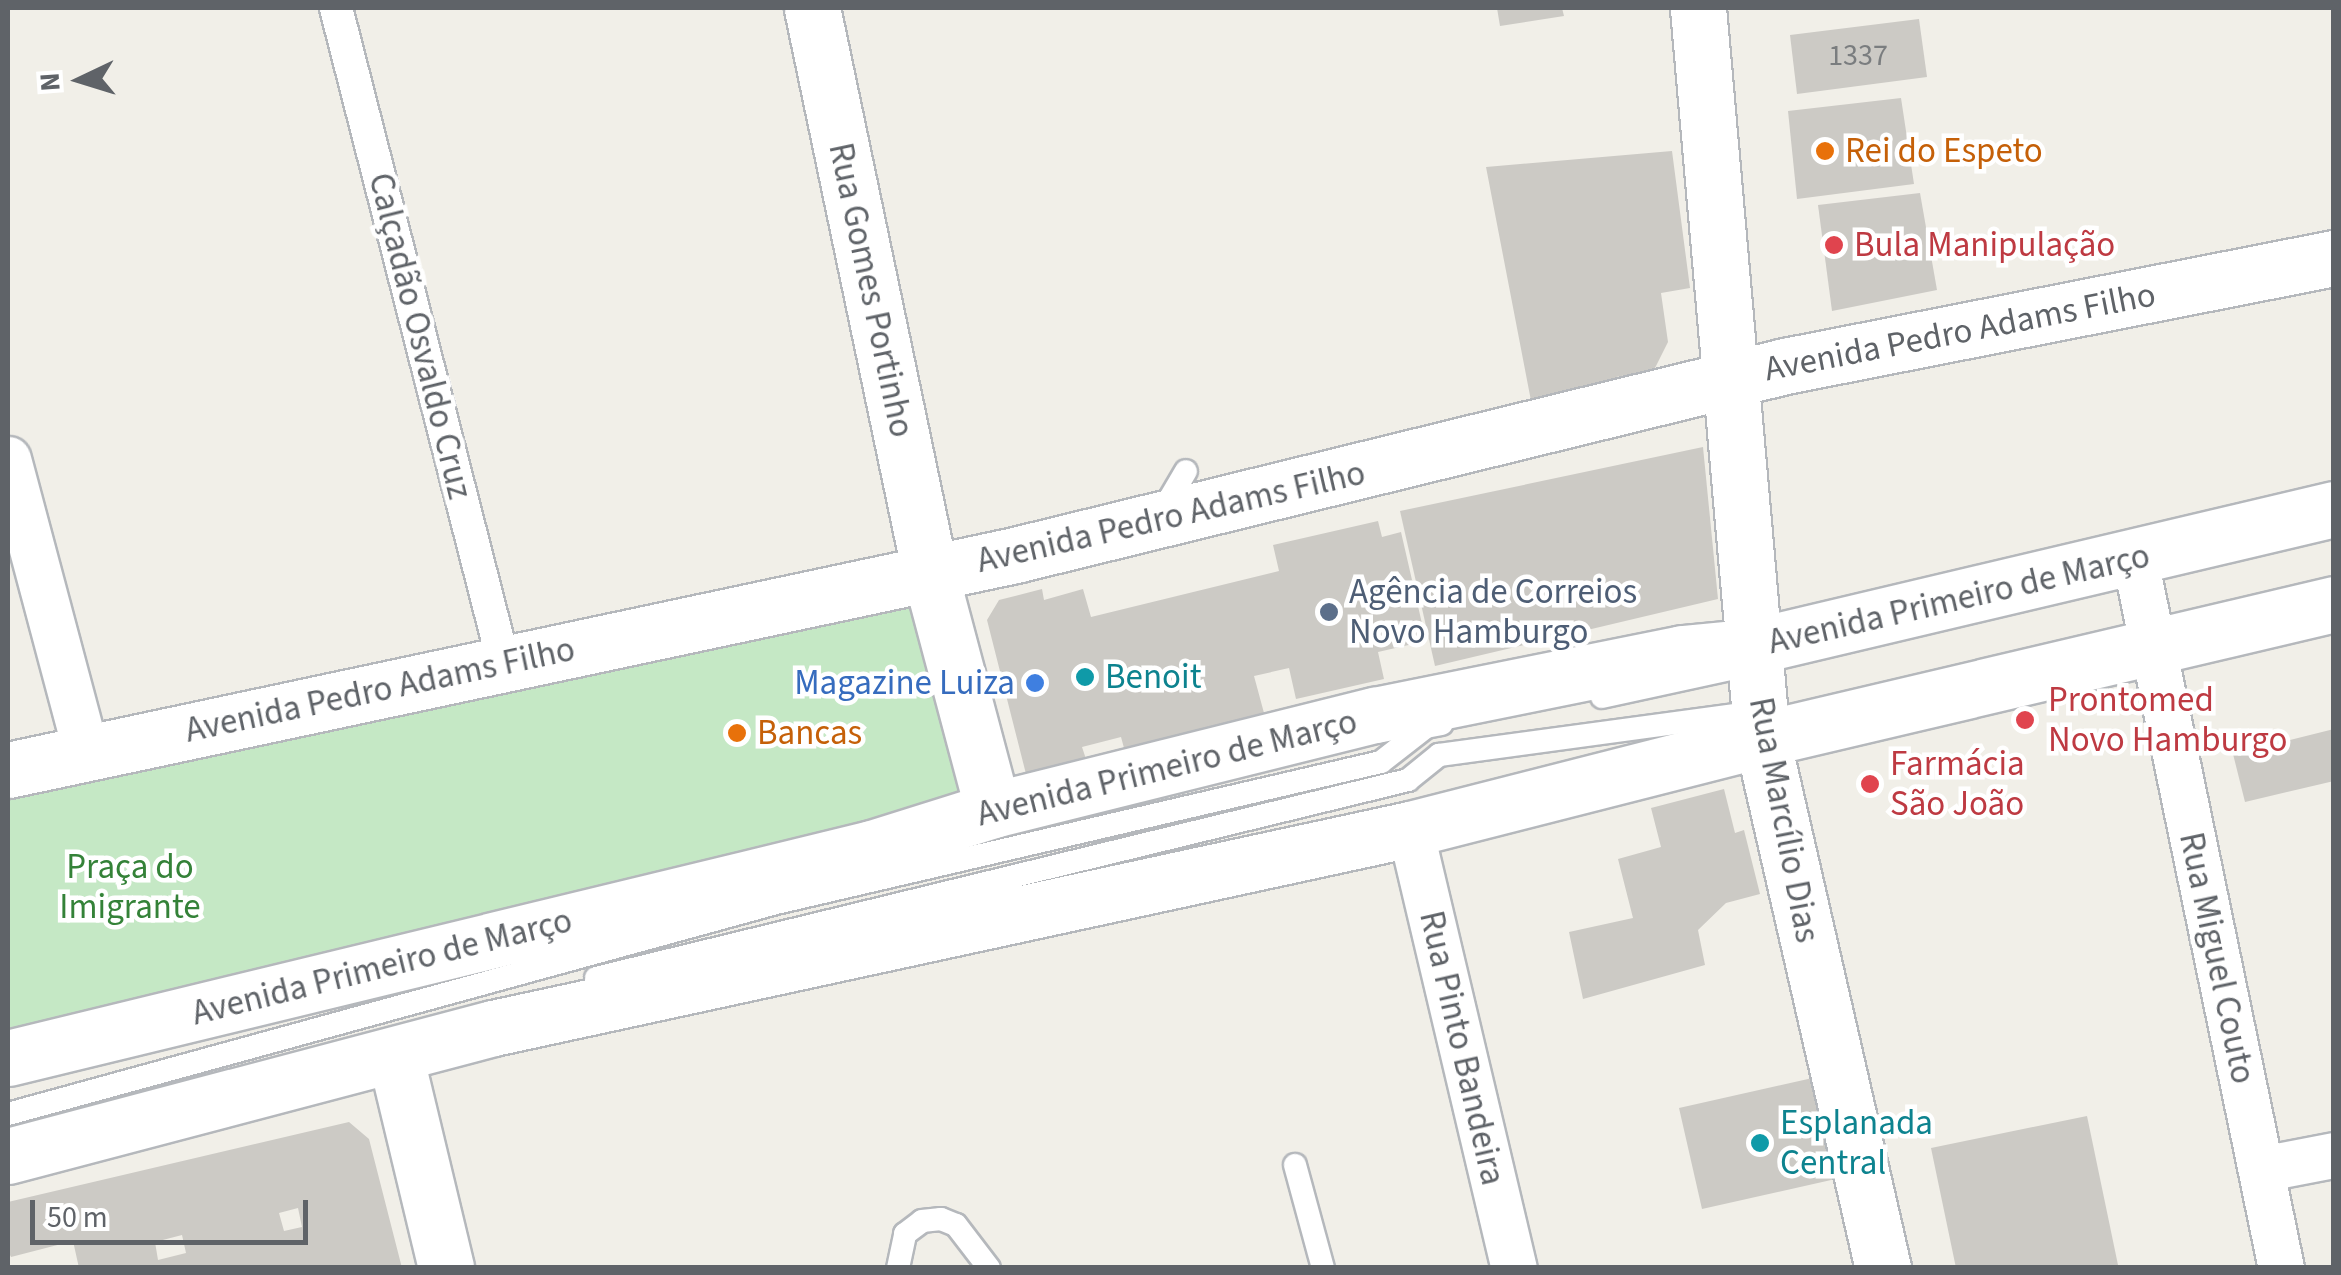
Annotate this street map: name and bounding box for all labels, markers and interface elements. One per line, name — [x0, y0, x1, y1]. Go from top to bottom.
north arrow — [30, 30, 130, 130]
house number: 1337 — [1828, 38, 1888, 74]
text: N — [29, 71, 71, 93]
place label: Rei do Espeto — [1845, 130, 2043, 172]
street label: Rua Gomes Portinho — [819, 139, 923, 441]
marker: Rei do Espeto — [1814, 140, 1836, 162]
street label: Calçadão Osvaldo Cruz — [359, 169, 481, 503]
place label: Bula Manipulação — [1854, 224, 2115, 266]
marker: Bula Manipulação — [1823, 234, 1845, 256]
street label: Avenida Pedro Adams Filho — [1761, 273, 2159, 391]
street label: Avenida Pedro Adams Filho — [973, 452, 1369, 582]
street label: Avenida Primeiro de Março — [1764, 535, 2154, 663]
place label: Agência de Correios Novo Hamburgo — [1349, 571, 1637, 653]
marker: Agência de Correios Novo Hamburgo — [1318, 601, 1340, 623]
street label: Avenida Pedro Adams Filho — [181, 628, 579, 752]
place label: Benoit — [1105, 656, 1201, 698]
place label: Magazine Luiza — [794, 662, 1015, 704]
marker: Benoit — [1074, 666, 1096, 688]
marker: Magazine Luiza — [1024, 672, 1046, 694]
place label: Prontomed Novo Hamburgo — [2048, 679, 2287, 761]
street label: Rua Marcílio Dias — [1740, 694, 1828, 946]
street label: Avenida Primeiro de Março — [973, 700, 1361, 836]
marker: Prontomed Novo Hamburgo — [2012, 707, 2038, 733]
place label: Bancas — [757, 712, 862, 754]
marker: Bancas — [726, 722, 748, 744]
place label: Farmácia São João — [1890, 743, 2025, 825]
marker: Farmácia São João — [1859, 773, 1881, 795]
street label: Rua Miguel Couto — [2170, 828, 2264, 1088]
park label: Praça do Imigrante — [59, 846, 201, 928]
street label: Avenida Primeiro de Março — [188, 899, 576, 1035]
street label: Rua Pinto Bandeira — [1410, 907, 1514, 1189]
place label: Esplanada Central — [1780, 1102, 1933, 1184]
marker: Esplanada Central — [1749, 1132, 1771, 1154]
scale bar — [35, 1180, 312, 1242]
text: 50 m — [47, 1196, 108, 1239]

